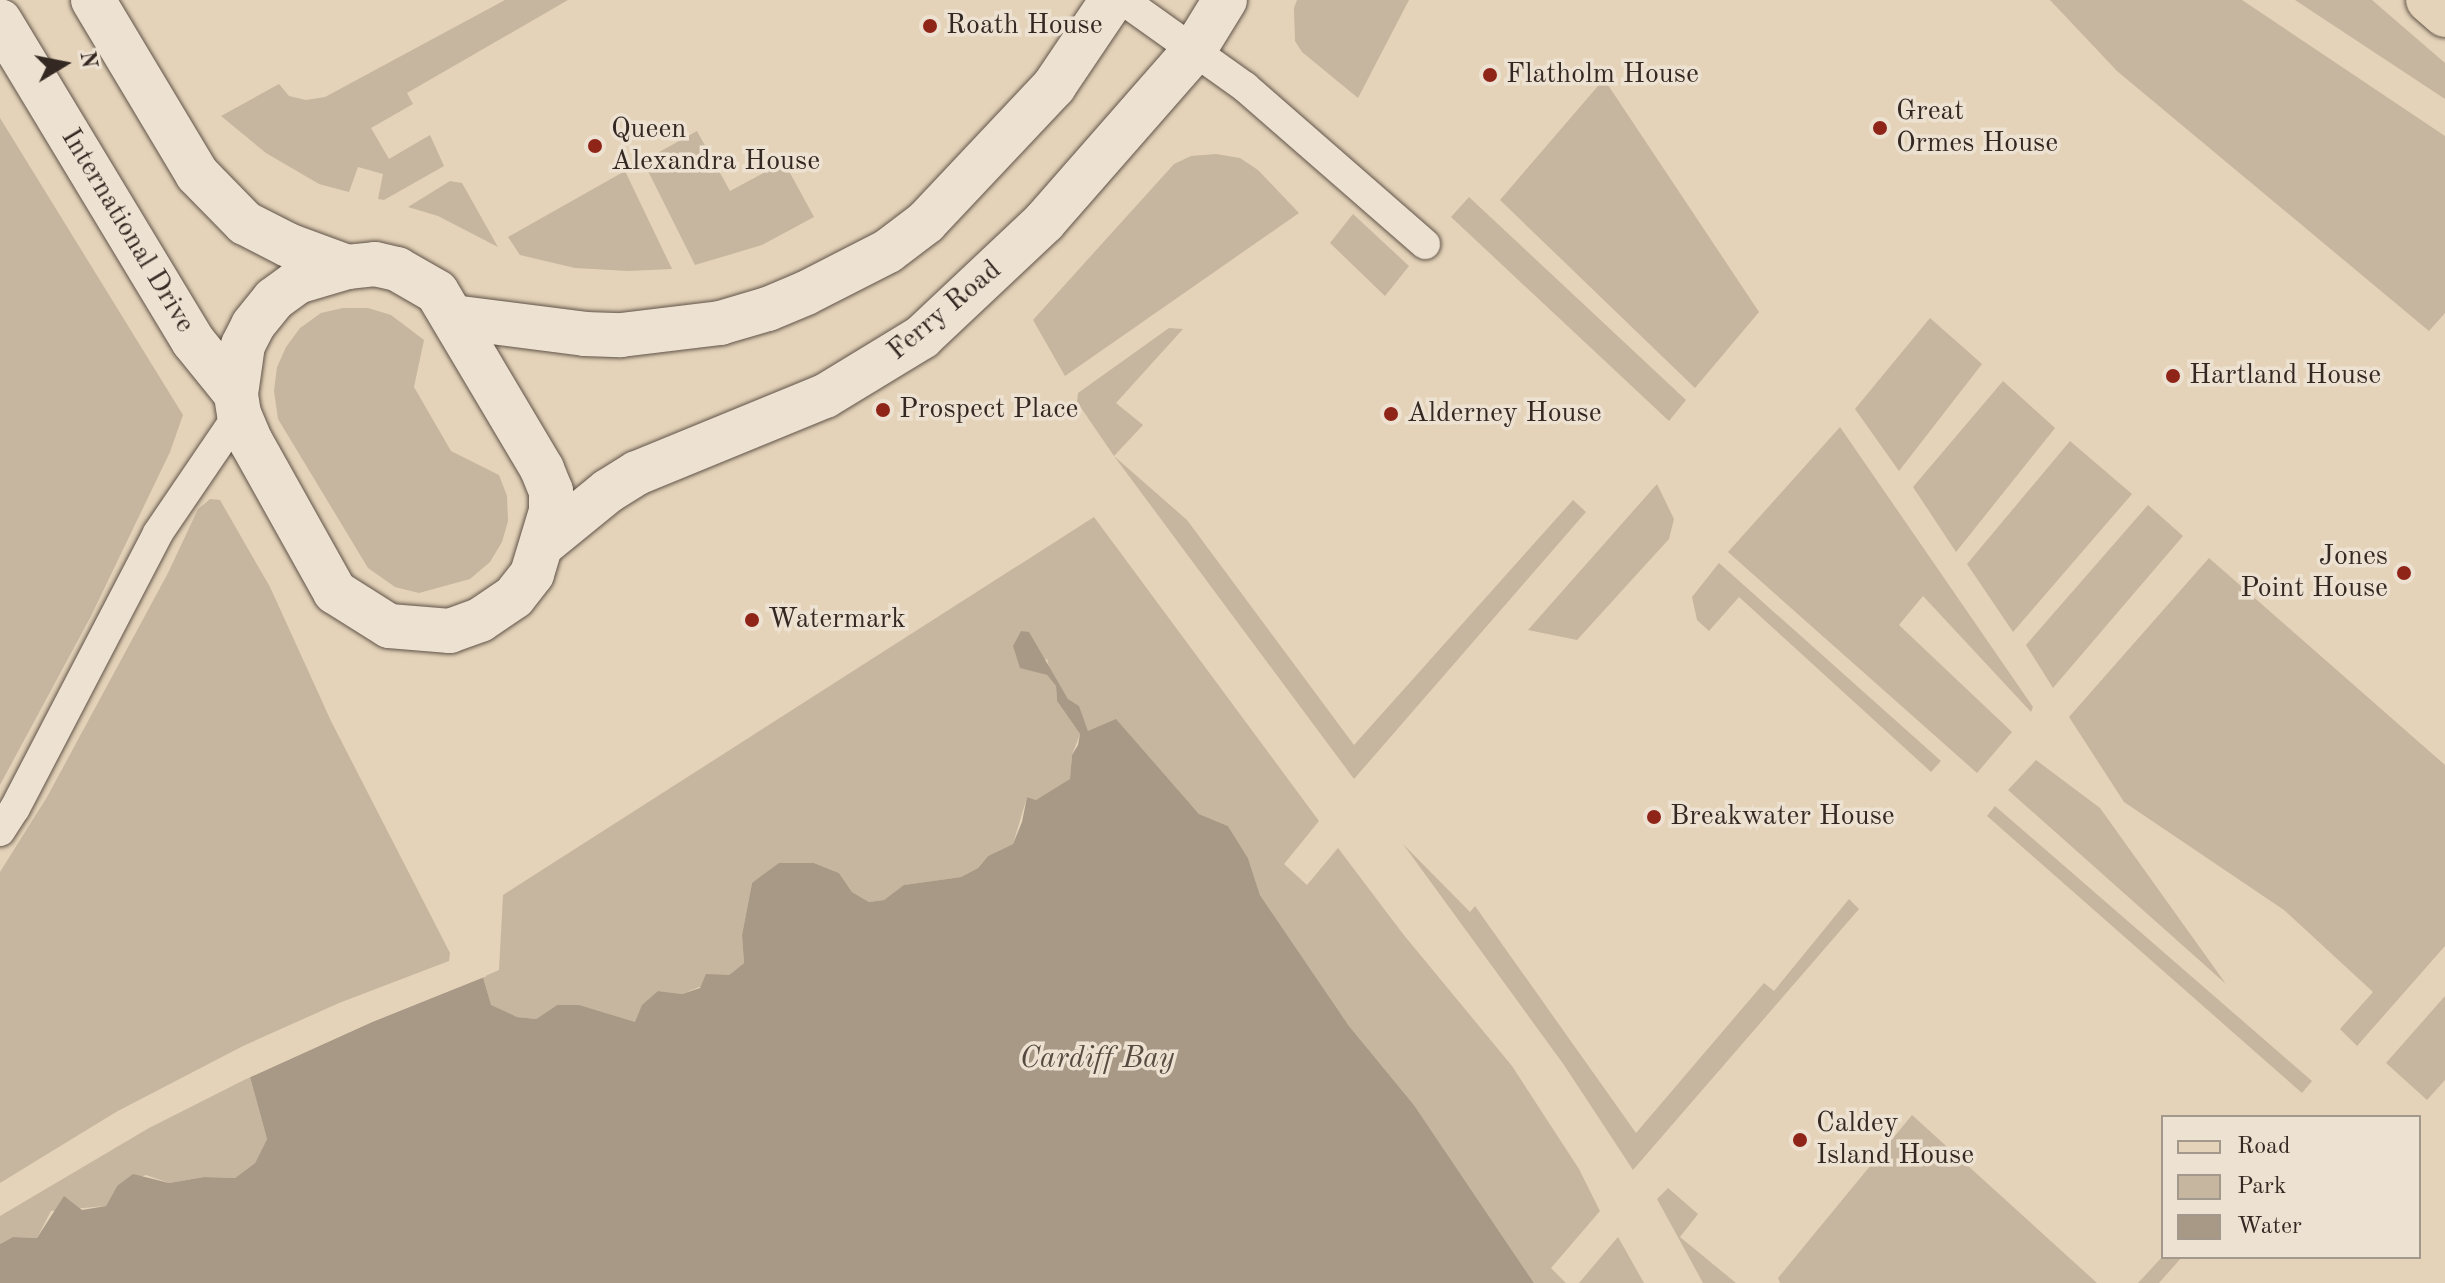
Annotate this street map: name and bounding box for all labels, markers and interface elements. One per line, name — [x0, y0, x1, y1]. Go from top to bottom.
place label: Roath House — [946, 9, 1103, 43]
marker: Roath House — [921, 17, 939, 35]
north arrow — [24, 24, 104, 104]
text: N — [75, 50, 100, 70]
place label: Flatholm House — [1506, 58, 1699, 92]
marker: Flatholm House — [1481, 66, 1499, 84]
place label: Great Ormes House — [1896, 95, 2058, 161]
place label: Queen Alexandra House — [611, 113, 820, 179]
marker: Great Ormes House — [1871, 119, 1889, 137]
street label: International Drive — [53, 123, 201, 339]
marker: Queen Alexandra House — [586, 137, 604, 155]
street label: Ferry Road — [881, 254, 1009, 368]
place label: Hartland House — [2189, 359, 2381, 393]
marker: Hartland House — [2164, 367, 2182, 385]
place label: Prospect Place — [899, 393, 1078, 427]
place label: Alderney House — [1407, 397, 1602, 431]
marker: Prospect Place — [874, 401, 892, 419]
marker: Alderney House — [1382, 405, 1400, 423]
place label: Jones Point House — [2240, 540, 2388, 606]
marker: Jones Point House — [2395, 564, 2413, 582]
place label: Watermark — [768, 603, 906, 637]
marker: Watermark — [743, 611, 761, 629]
place label: Breakwater House — [1670, 800, 1895, 834]
marker: Breakwater House — [1645, 808, 1663, 826]
water label: Cardiff Bay — [1020, 1041, 1174, 1077]
place label: Caldey Island House — [1816, 1107, 1974, 1173]
legend — [2161, 1115, 2421, 1259]
marker: Caldey Island House — [1791, 1131, 1809, 1149]
text: Road — [2237, 1135, 2290, 1159]
text: Park — [2237, 1175, 2286, 1199]
text: Water — [2237, 1215, 2302, 1239]

